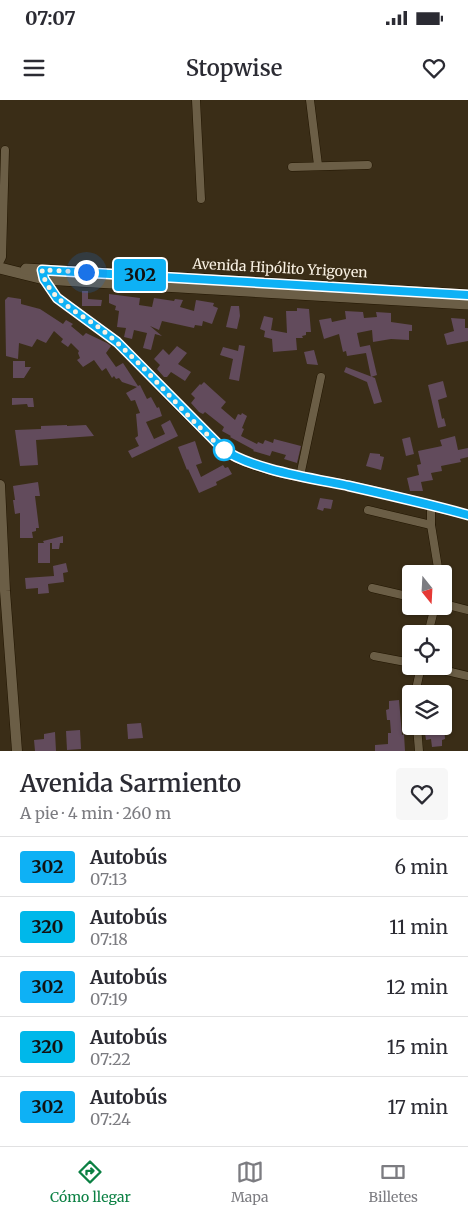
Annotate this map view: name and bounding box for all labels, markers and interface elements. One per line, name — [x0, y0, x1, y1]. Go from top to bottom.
text: 07:07 — [25, 6, 76, 30]
icon: menu — [20, 54, 48, 82]
text: Stopwise — [186, 54, 282, 82]
icon: heart — [420, 54, 448, 82]
street label: Avenida Hipólito Yrigoyen — [191, 254, 368, 282]
line badge: 302 — [111, 259, 169, 291]
your location — [74, 260, 99, 285]
text: 302 — [124, 263, 156, 286]
unlabelled marker — [213, 439, 235, 461]
north arrow — [402, 565, 452, 615]
map controls — [402, 565, 452, 735]
button: locate — [402, 625, 452, 675]
button: layers — [402, 685, 452, 735]
text: Avenida Sarmiento — [20, 768, 241, 799]
button: heart — [396, 768, 448, 820]
text: A pie · 4 min · 260 m — [20, 803, 171, 823]
text: Autobús — [90, 845, 167, 869]
text: 302 — [31, 855, 64, 878]
text: 6 min — [394, 855, 448, 879]
text: 07:13 — [90, 869, 128, 889]
text: Autobús — [90, 905, 167, 929]
text: 320 — [31, 915, 64, 938]
text: 11 min — [389, 915, 448, 939]
text: 07:18 — [90, 929, 128, 949]
text: Autobús — [90, 965, 167, 989]
text: 302 — [31, 975, 64, 998]
text: 12 min — [386, 975, 448, 999]
text: 07:19 — [90, 989, 128, 1009]
text: Autobús — [90, 1025, 167, 1049]
text: 320 — [31, 1035, 64, 1058]
text: 15 min — [387, 1035, 448, 1059]
text: 07:22 — [90, 1049, 131, 1069]
text: Autobús — [90, 1085, 167, 1109]
text: 302 — [31, 1095, 64, 1118]
text: 17 min — [388, 1095, 448, 1119]
text: 07:24 — [90, 1109, 131, 1129]
tab: Cómo llegar — [50, 1158, 131, 1206]
tab: Mapa — [231, 1158, 268, 1206]
tab: Billetes — [369, 1158, 418, 1206]

